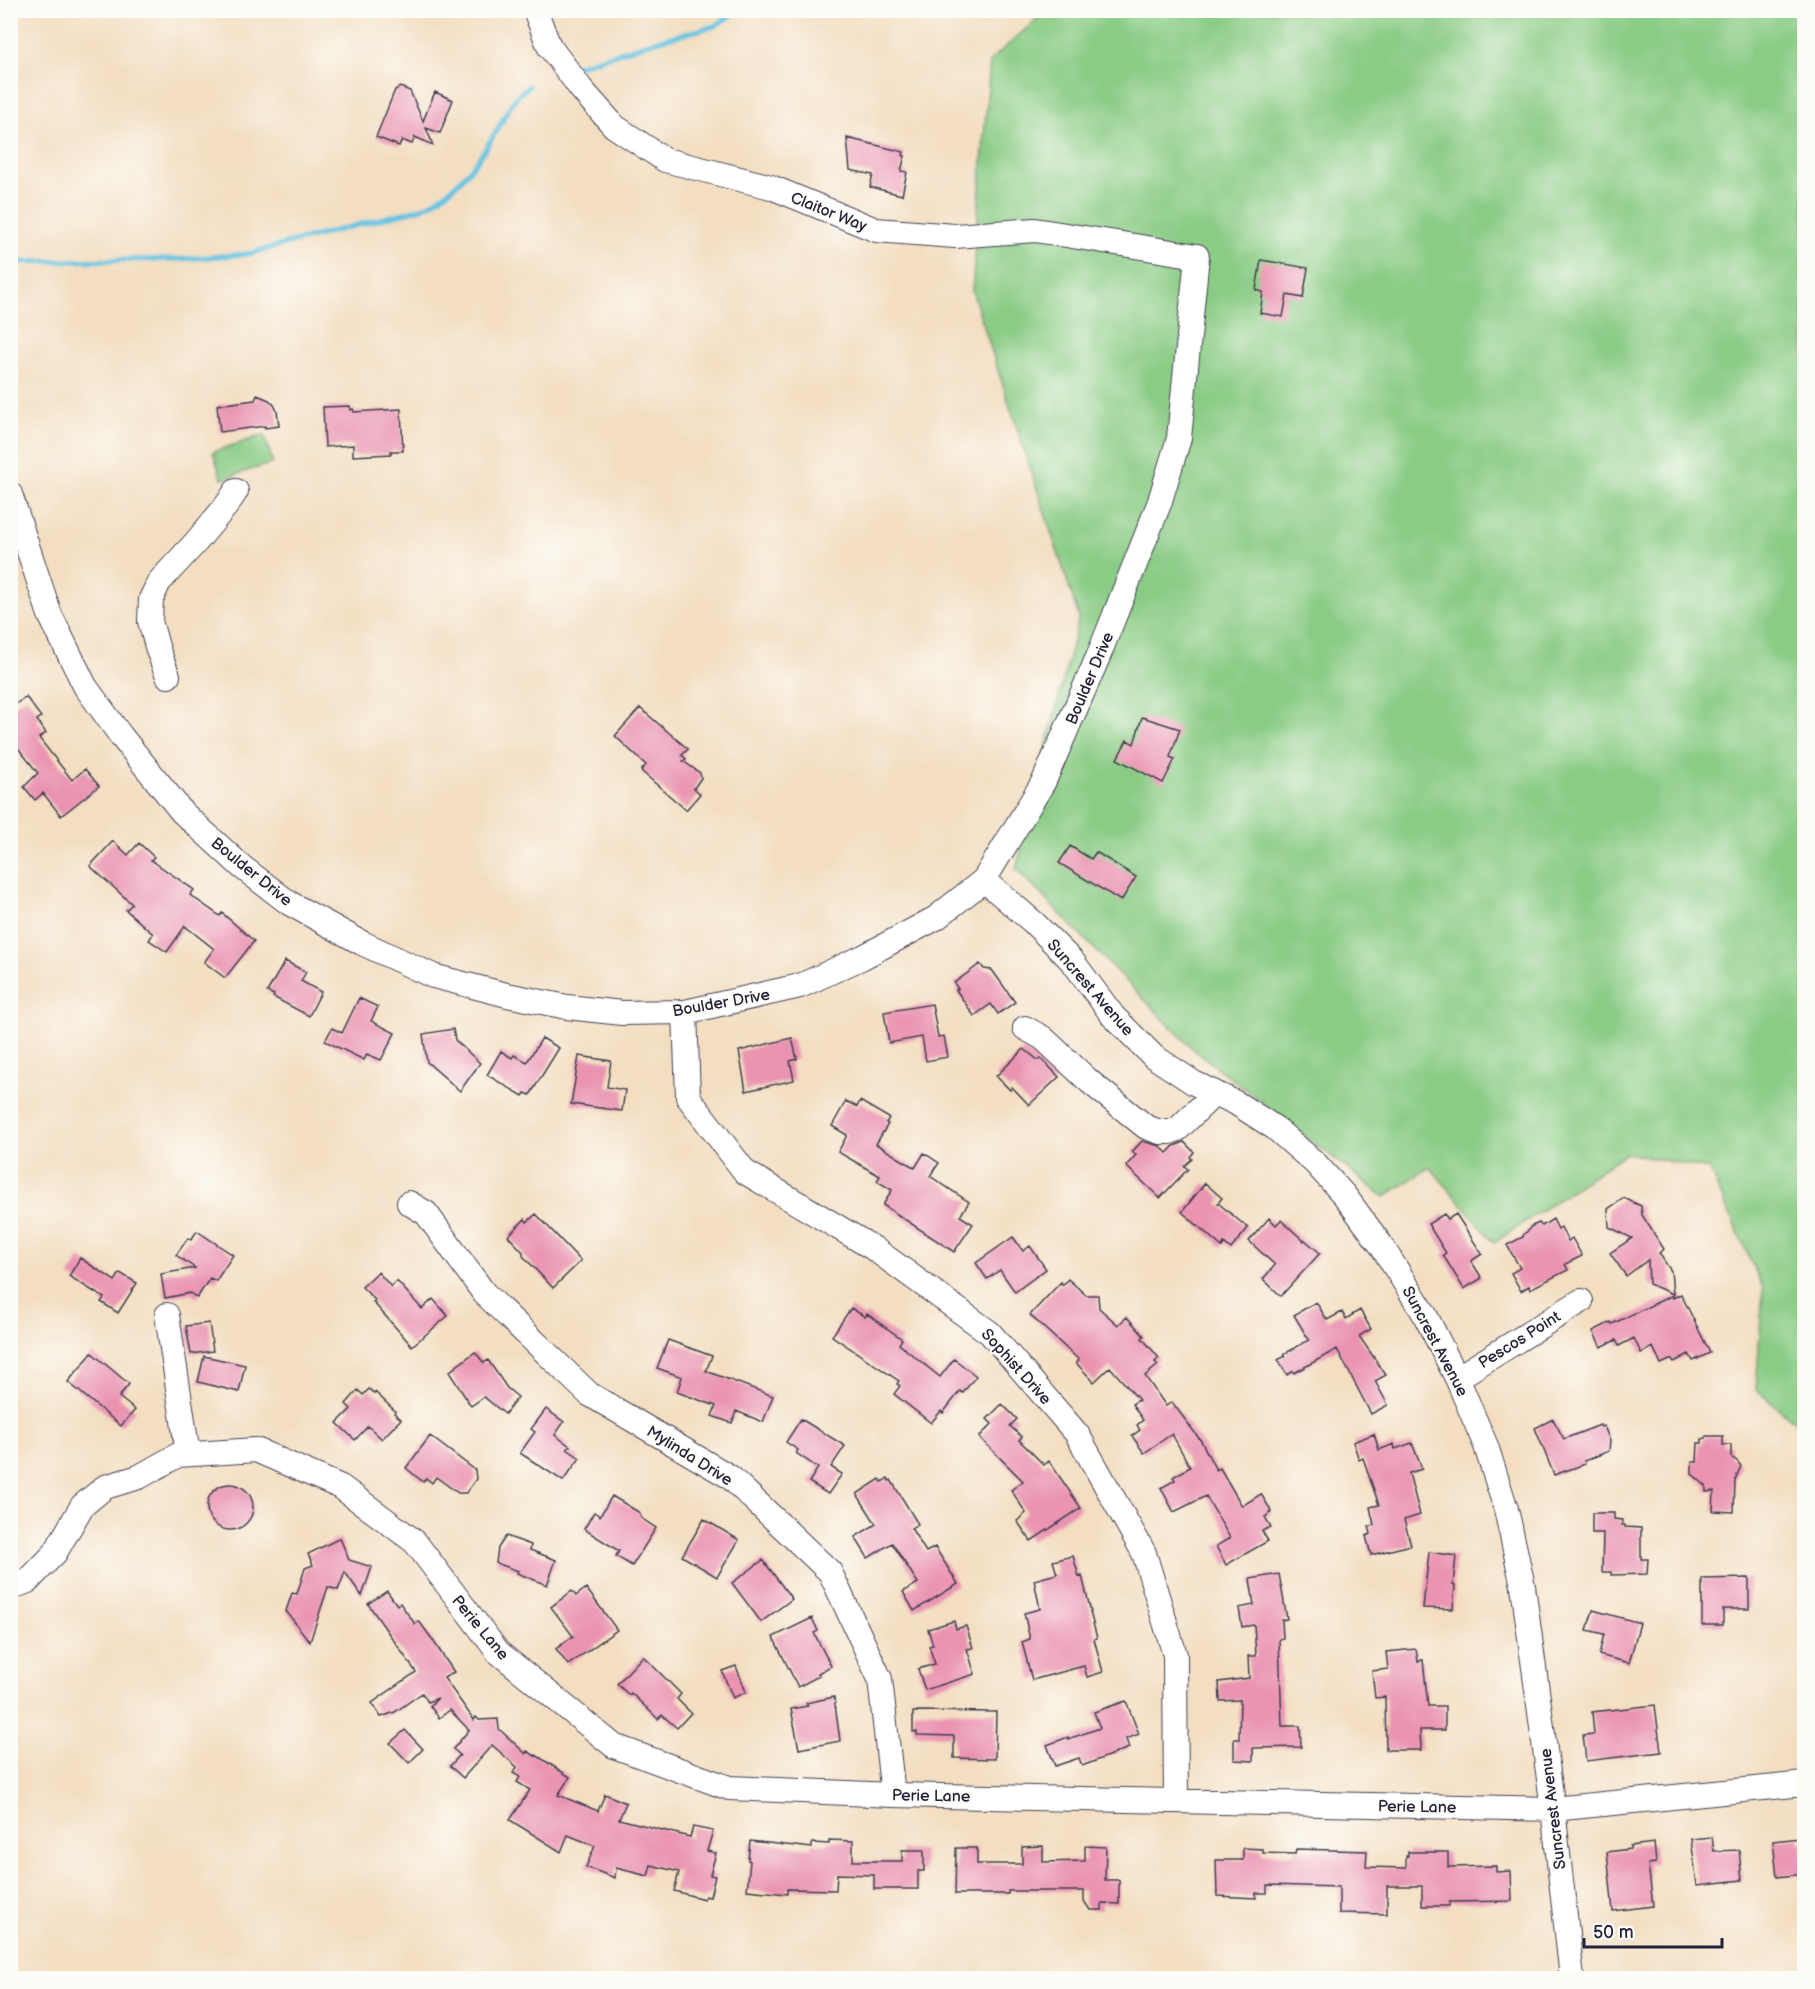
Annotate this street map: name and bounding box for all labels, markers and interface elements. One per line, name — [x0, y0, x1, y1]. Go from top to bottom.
street label: Claitor Way — [788, 188, 870, 237]
street label: Boulder Drive — [1062, 629, 1119, 728]
street label: Boulder Drive — [207, 834, 296, 911]
street label: Suncrest Avenue — [1043, 936, 1137, 1041]
street label: Boulder Drive — [671, 985, 772, 1021]
street label: Suncrest Avenue — [1398, 1283, 1472, 1400]
street label: Pescos Point — [1475, 1308, 1564, 1373]
street label: Sophist Drive — [977, 1325, 1055, 1409]
street label: Mylinda Drive — [643, 1422, 736, 1490]
street label: Perie Lane — [447, 1592, 513, 1665]
street label: Suncrest Avenue — [1537, 1747, 1570, 1870]
street label: Perie Lane — [892, 1786, 971, 1807]
street label: Perie Lane — [1378, 1797, 1457, 1818]
scale bar — [1584, 1911, 1722, 1949]
text: 50 m — [1593, 1922, 1634, 1943]

